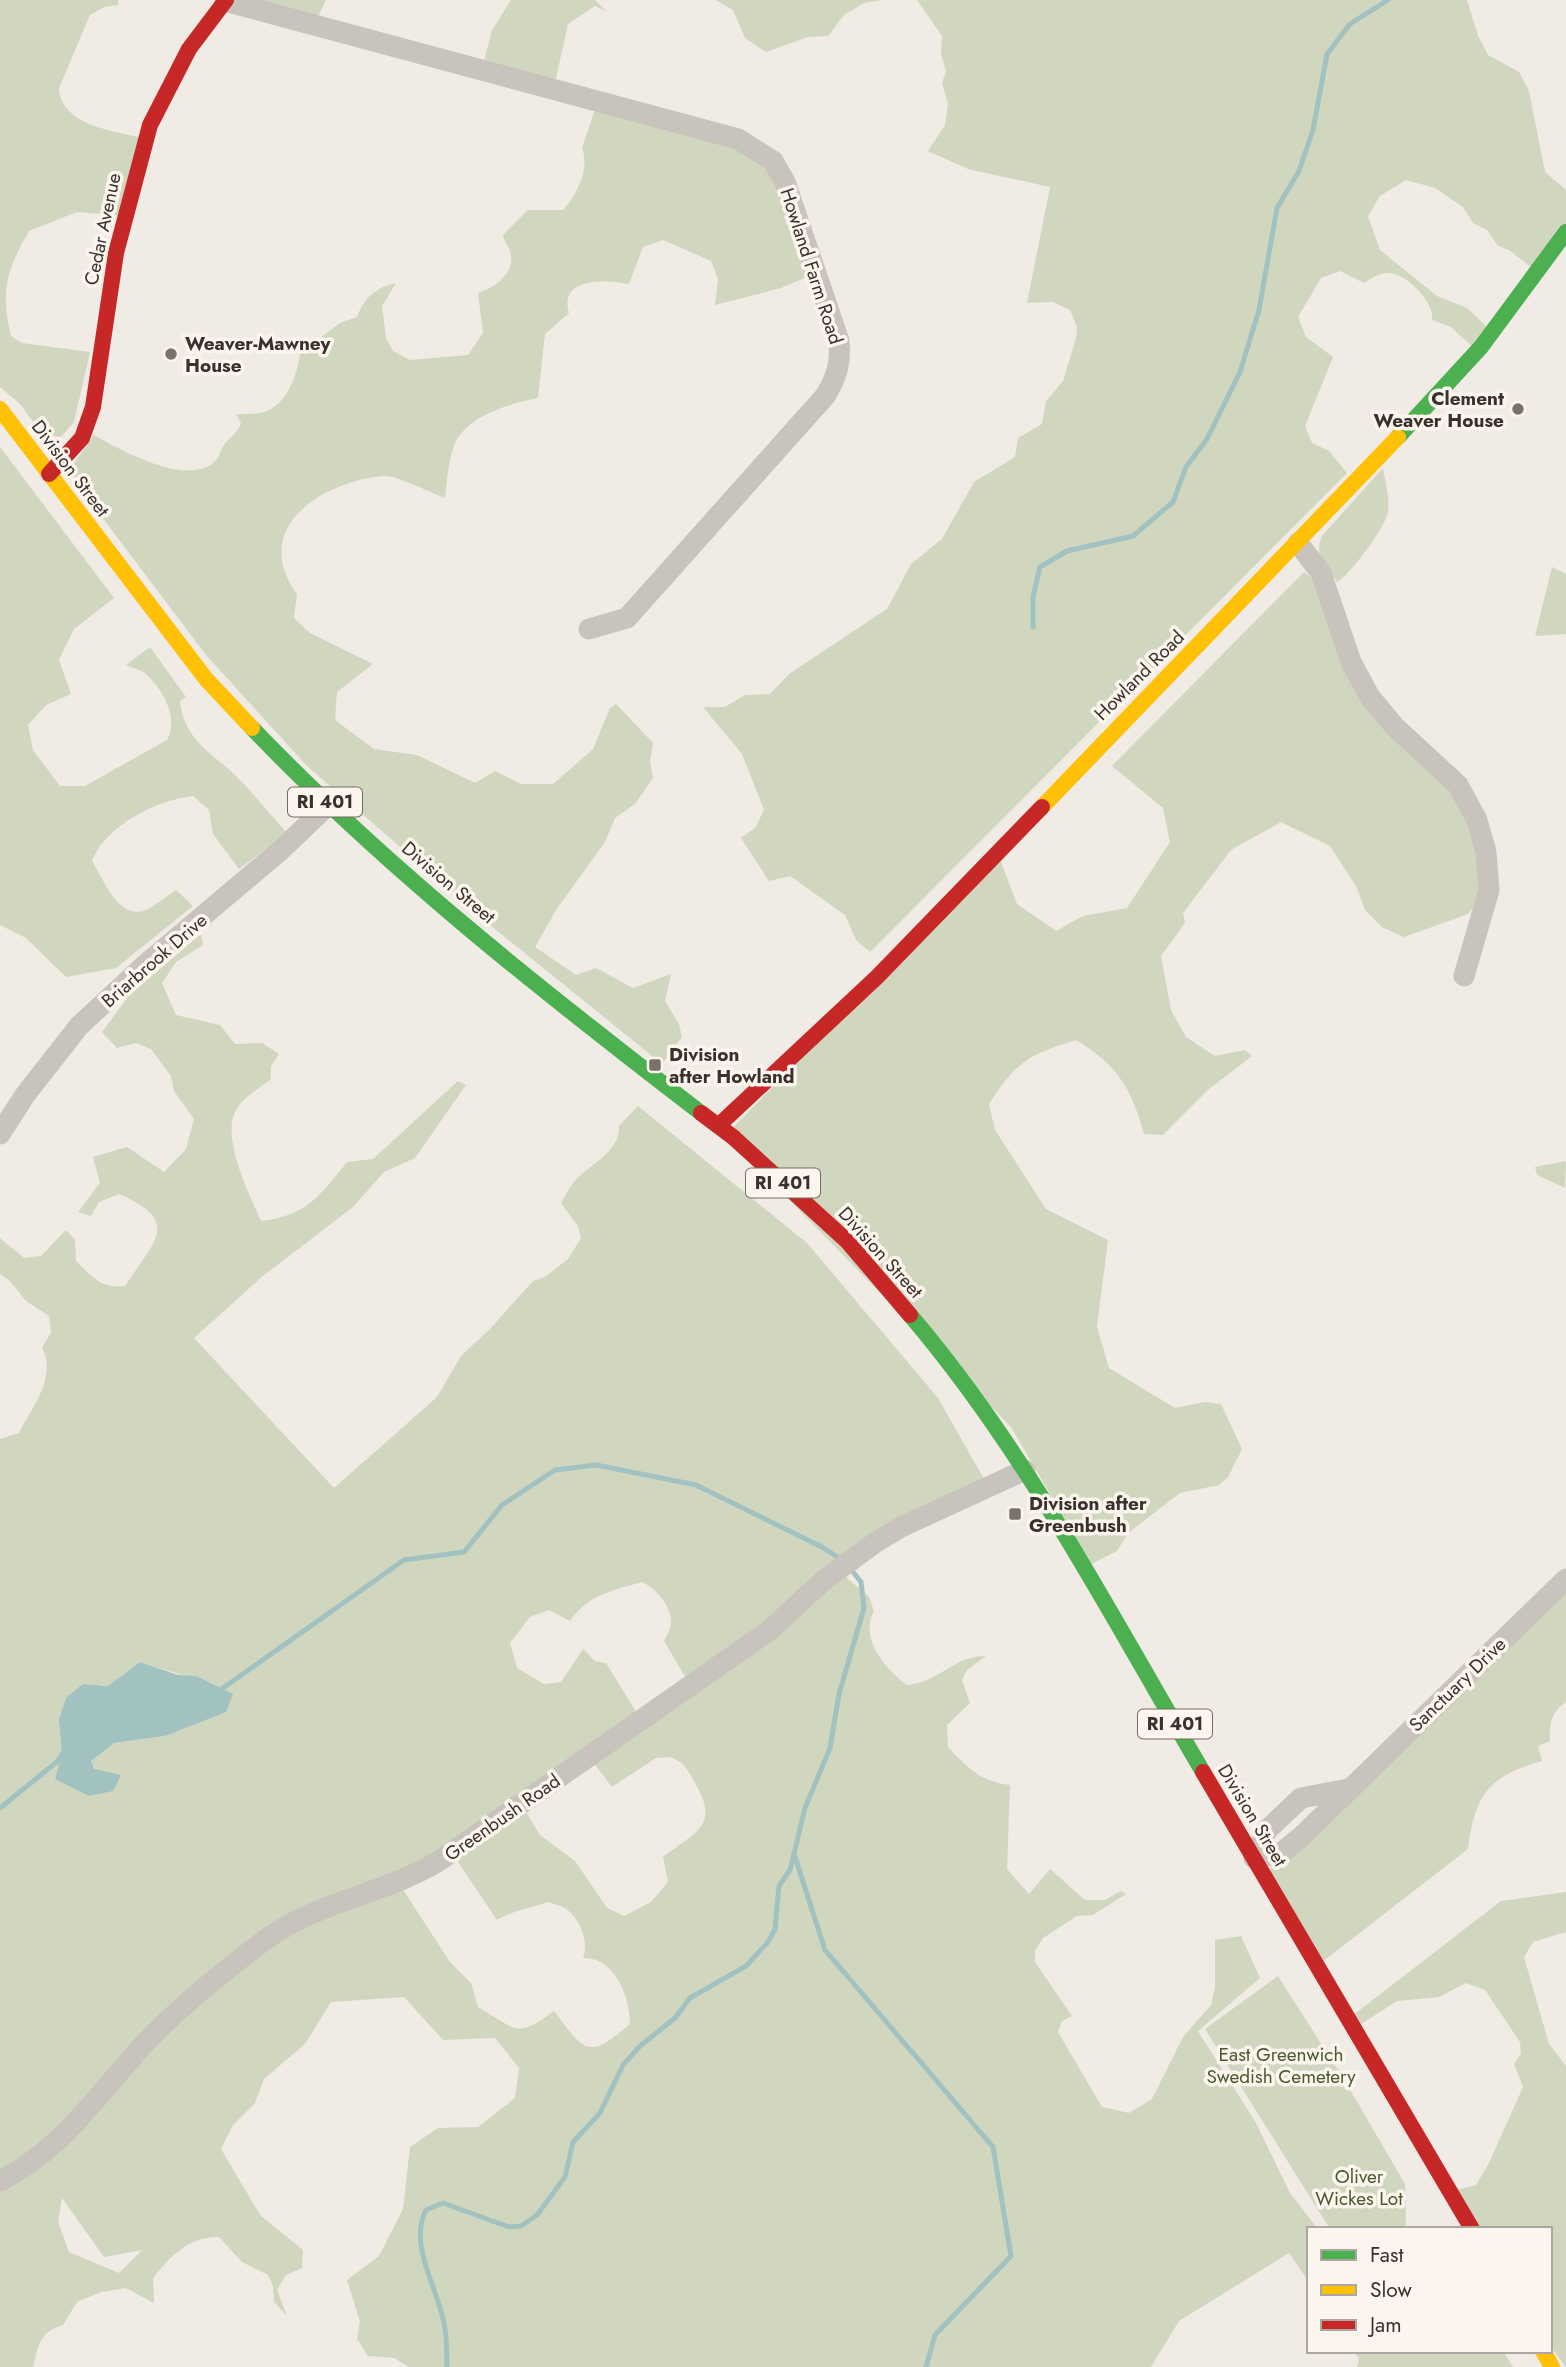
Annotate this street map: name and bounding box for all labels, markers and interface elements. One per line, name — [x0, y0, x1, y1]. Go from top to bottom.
street label: Cedar Avenue — [77, 170, 128, 288]
street label: Howland Farm Road — [774, 185, 850, 348]
place label: Weaver-Mawney House — [185, 330, 331, 379]
marker: Weaver-Mawney House — [163, 346, 179, 362]
place label: Clement Weaver House — [1374, 385, 1504, 434]
marker: Clement Weaver House — [1510, 401, 1526, 417]
street label: Division Street — [25, 414, 116, 523]
street label: Howland Road — [1088, 624, 1190, 726]
road number: RI 401 — [288, 788, 362, 816]
street label: Division Street — [396, 835, 502, 930]
street label: Briarbrook Drive — [96, 907, 213, 1014]
place label: Division after Howland — [669, 1041, 795, 1090]
marker: Division after Howland — [647, 1057, 663, 1073]
road number: RI 401 — [746, 1168, 820, 1198]
street label: Division Street — [832, 1201, 929, 1304]
place label: Division after Greenbush — [1029, 1490, 1147, 1539]
marker: Division after Greenbush — [1007, 1506, 1023, 1522]
street label: Sanctuary Drive — [1403, 1631, 1512, 1738]
road number: RI 401 — [1138, 1709, 1212, 1738]
street label: Division Street — [1211, 1759, 1294, 1872]
street label: Greenbush Road — [439, 1767, 566, 1867]
park label: East Greenwich Swedish Cemetery — [1206, 2041, 1356, 2090]
park label: Oliver Wickes Lot — [1315, 2163, 1403, 2212]
legend — [1307, 2227, 1552, 2353]
text: Fast — [1370, 2240, 1403, 2270]
text: Slow — [1370, 2275, 1412, 2305]
text: Jam — [1367, 2310, 1402, 2340]

